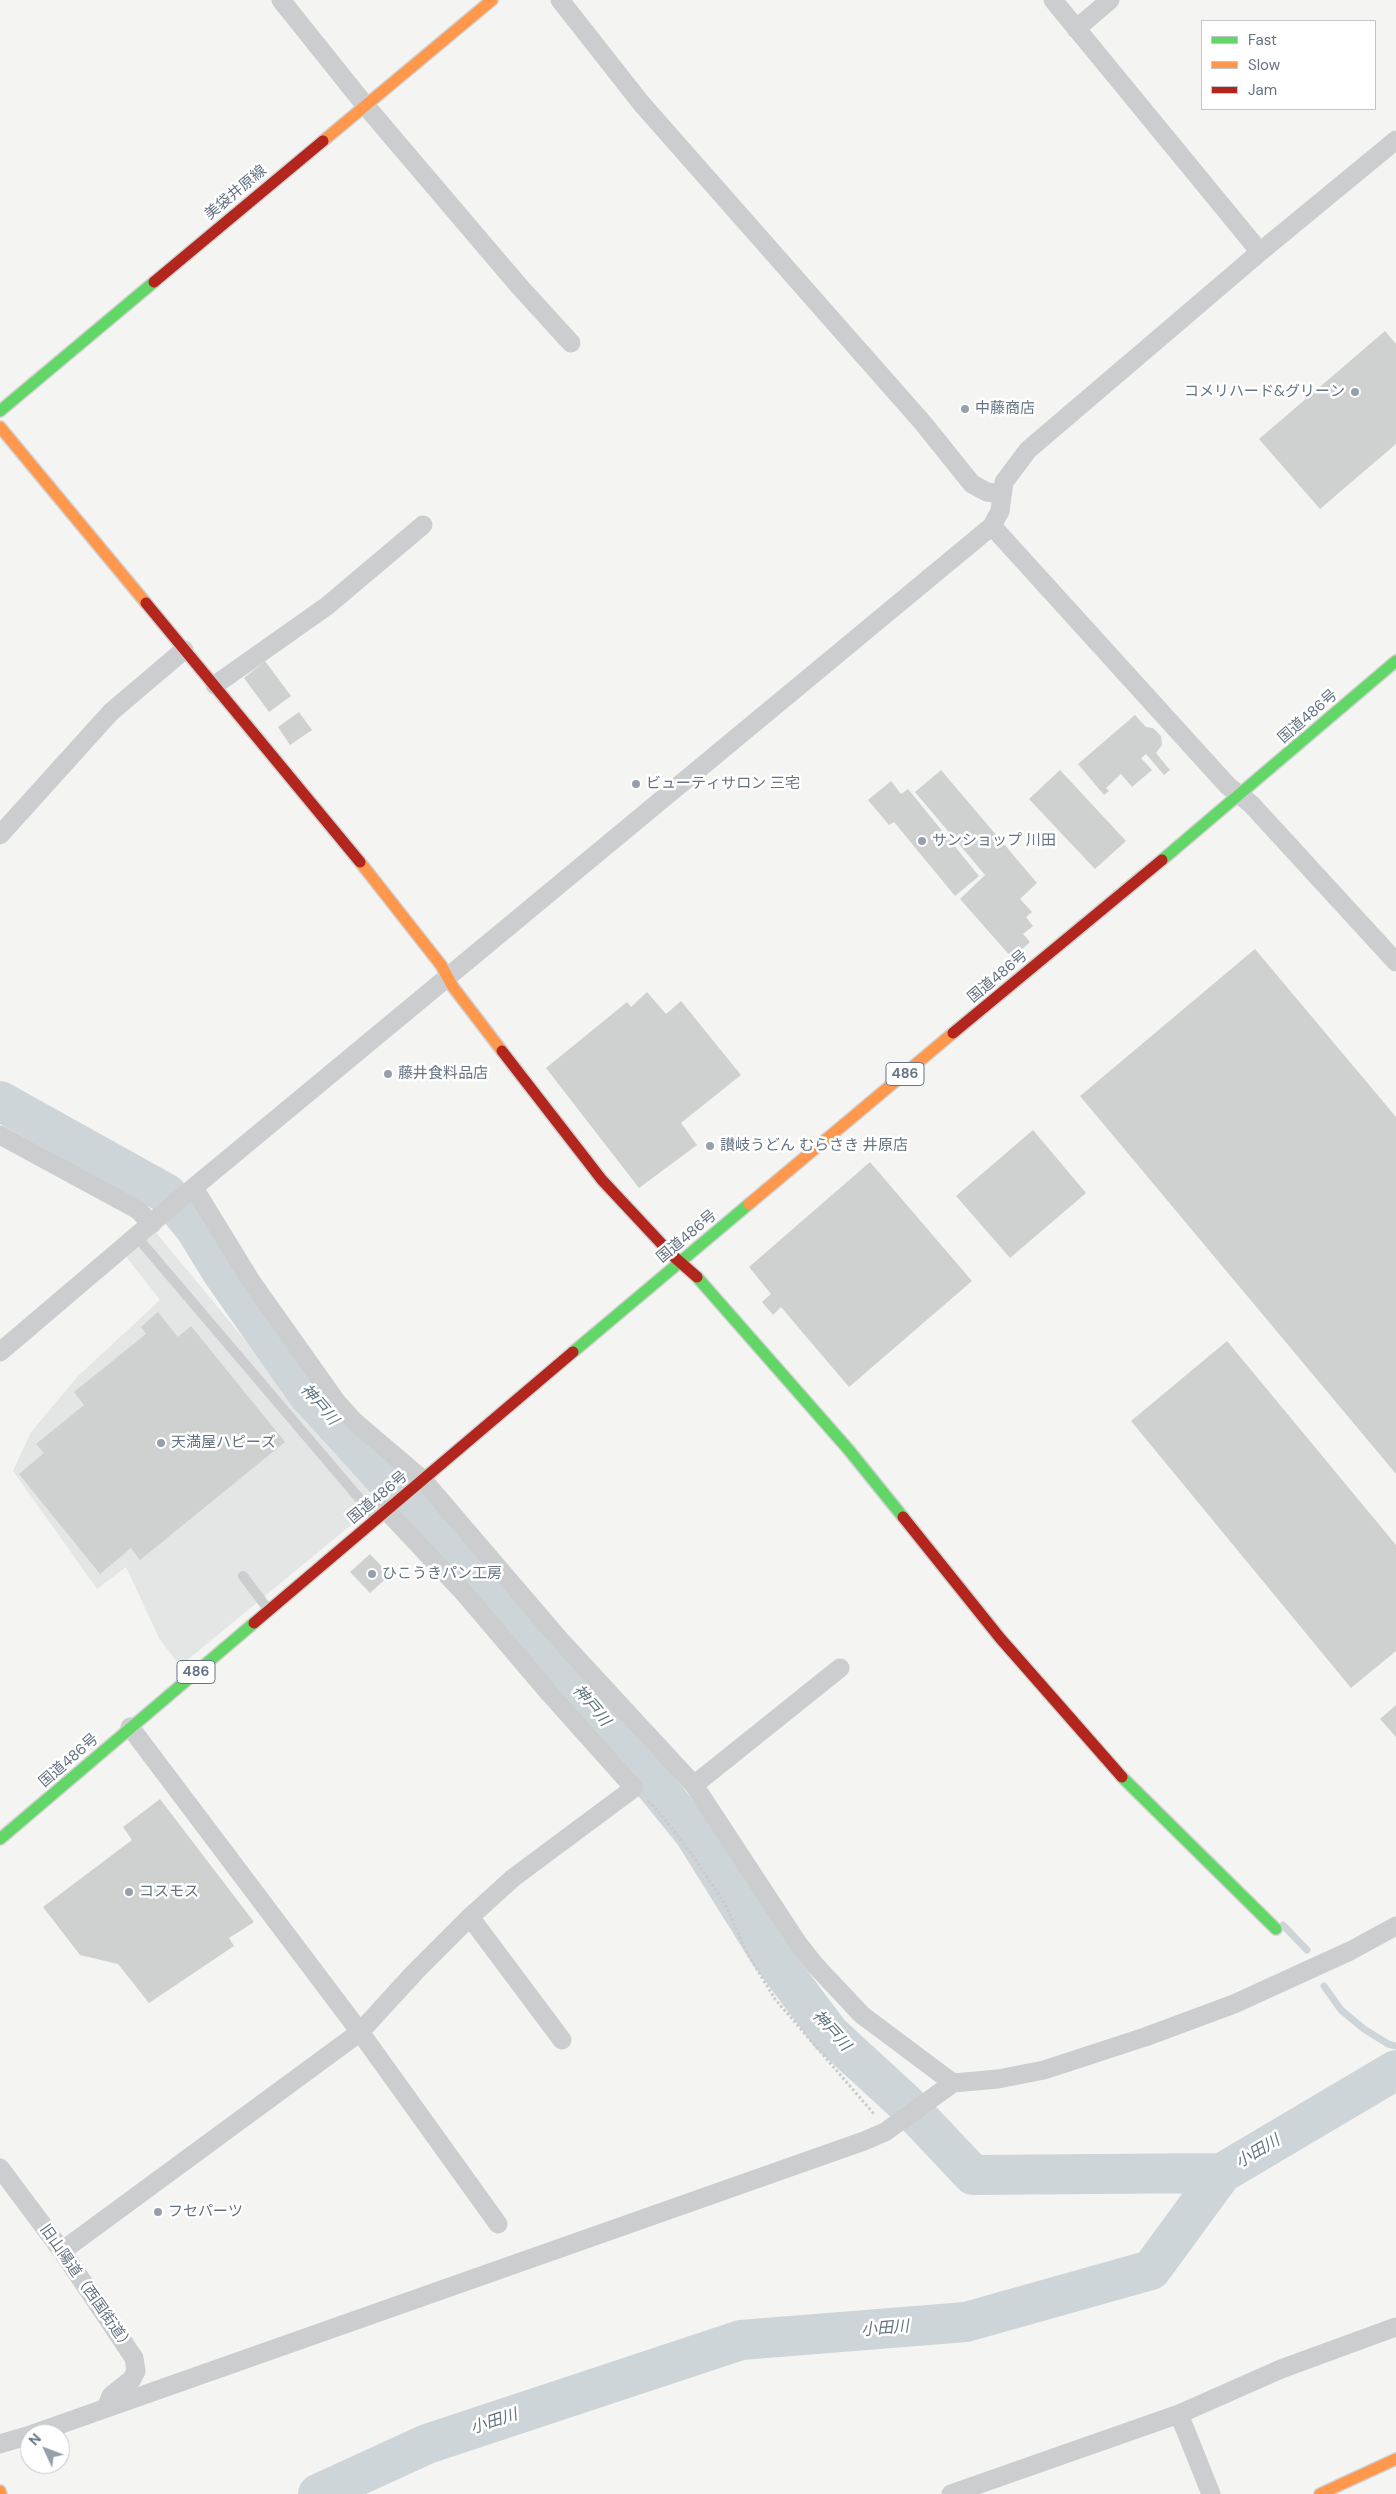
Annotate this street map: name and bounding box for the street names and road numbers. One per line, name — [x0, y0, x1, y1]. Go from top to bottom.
street label: 美袋井原線 — [201, 162, 271, 224]
street label: 国道486号 — [1275, 686, 1341, 748]
street label: 国道486号 — [964, 947, 1032, 1007]
road number: 486 — [886, 1062, 924, 1086]
street label: 国道486号 — [653, 1207, 721, 1267]
street label: 国道486号 — [344, 1468, 412, 1528]
road number: 486 — [177, 1660, 215, 1684]
street label: 国道486号 — [36, 1730, 102, 1792]
street label: 旧山陽道（西国街道） — [36, 2221, 136, 2355]

